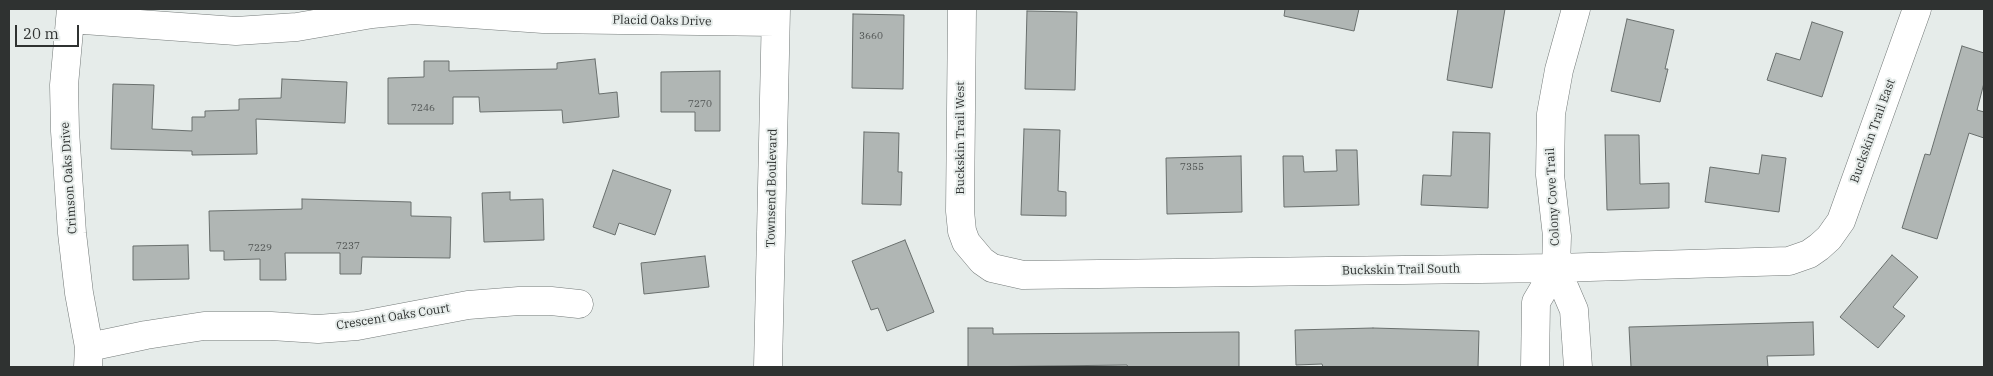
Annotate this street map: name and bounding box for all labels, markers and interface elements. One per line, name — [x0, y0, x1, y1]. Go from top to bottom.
street label: Placid Oaks Drive — [612, 13, 712, 29]
scale bar — [18, 15, 81, 47]
text: 20 m — [23, 24, 59, 43]
house number: 3660 — [859, 30, 883, 42]
street label: Buckskin Trail East — [1847, 77, 1899, 185]
street label: Buckskin Trail West — [954, 82, 968, 194]
house number: 7270 — [688, 98, 712, 110]
house number: 7246 — [411, 102, 435, 114]
street label: Crimson Oaks Drive — [58, 121, 80, 235]
street label: Townsend Boulevard — [764, 129, 780, 247]
street label: Colony Cove Trail — [1543, 148, 1563, 246]
house number: 7355 — [1180, 161, 1204, 173]
house number: 7237 — [336, 240, 360, 252]
house number: 7229 — [248, 242, 272, 254]
street label: Buckskin Trail South — [1342, 262, 1460, 278]
street label: Crescent Oaks Court — [335, 301, 451, 333]

